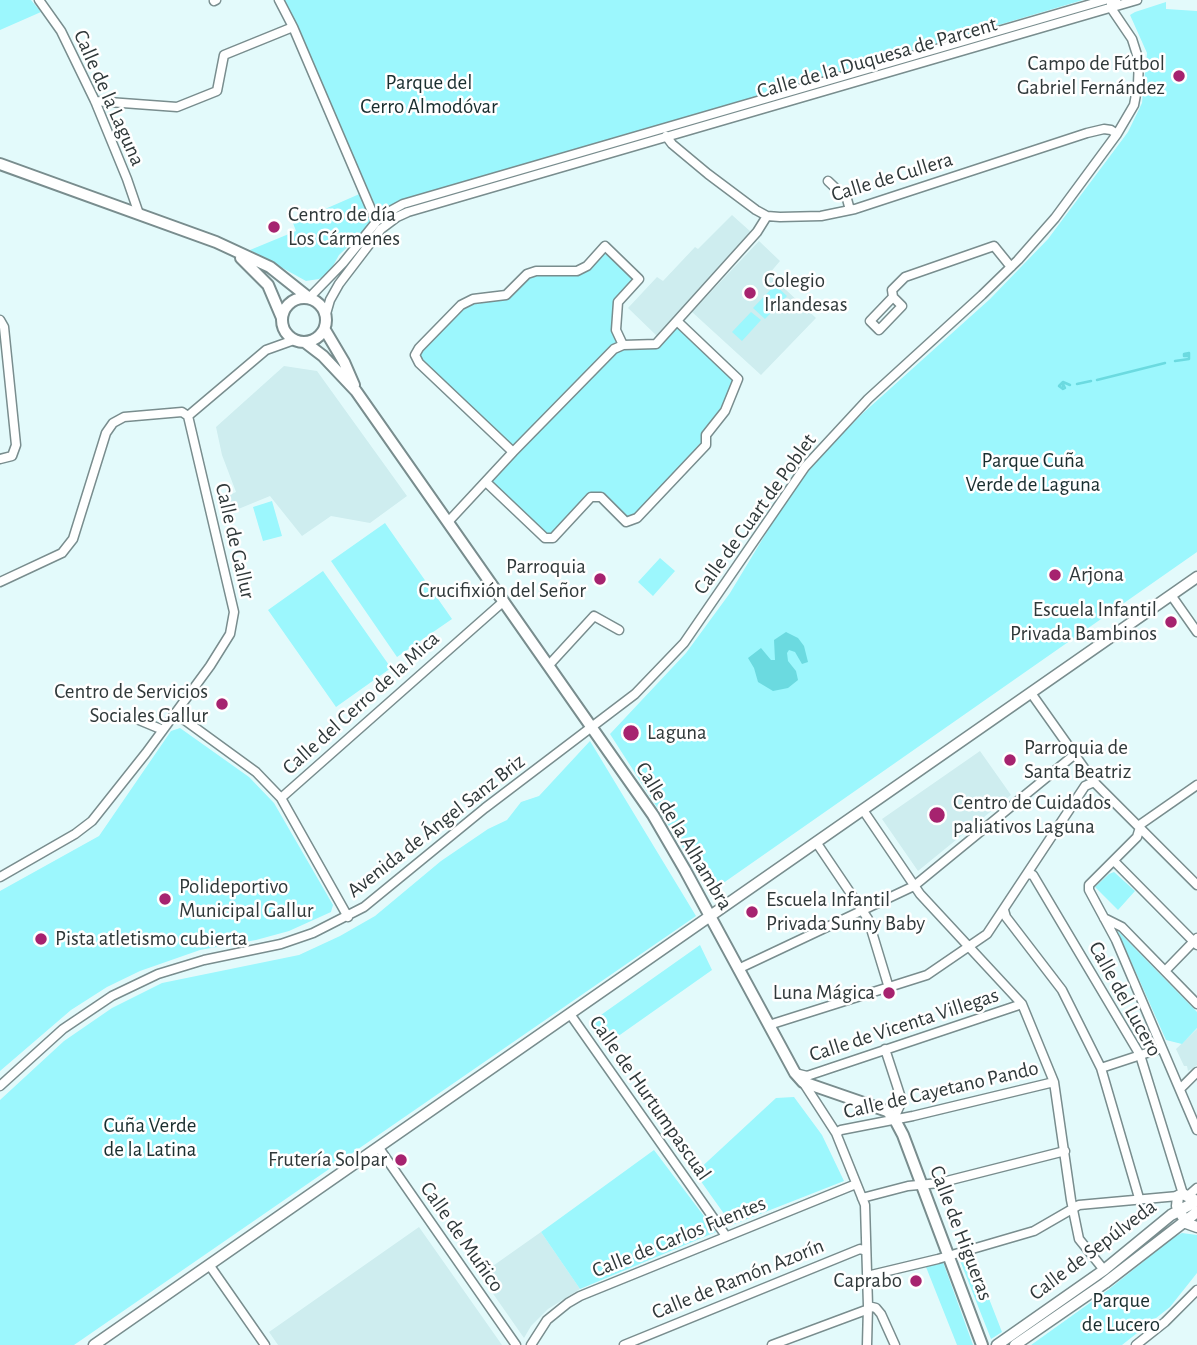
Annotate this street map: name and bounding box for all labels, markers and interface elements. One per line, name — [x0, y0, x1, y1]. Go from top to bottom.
street label: Calle de la Duquesa de Parcent — [754, 12, 1000, 104]
street label: Calle de la Laguna — [68, 26, 150, 170]
place label: Campo de Fútbol Gabriel Fernández — [1017, 51, 1165, 101]
marker: Campo de Fútbol Gabriel Fernández — [1171, 68, 1187, 84]
park label: Parque del Cerro Almodóvar — [360, 70, 498, 120]
street label: Calle de Cullera — [828, 147, 956, 207]
place label: Centro de día Los Cármenes — [288, 202, 400, 252]
marker: Centro de día Los Cármenes — [266, 219, 282, 235]
place label: Colegio Irlandesas — [764, 268, 848, 318]
marker: Colegio Irlandesas — [742, 285, 758, 301]
street label: Calle de Cuart de Poblet — [688, 429, 822, 599]
park label: Parque Cuña Verde de Laguna — [965, 448, 1101, 498]
street label: Calle de Gallur — [209, 481, 261, 601]
place label: Parroquia Crucifixión del Señor — [418, 554, 586, 604]
place label: Arjona — [1069, 562, 1124, 588]
marker: Arjona — [1047, 567, 1063, 583]
marker: Parroquia Crucifixión del Señor — [592, 571, 608, 587]
place label: Escuela Infantil Privada Bambinos — [1010, 597, 1157, 647]
marker: Escuela Infantil Privada Bambinos — [1163, 614, 1179, 630]
street label: Calle del Cerro de la Mica — [277, 626, 445, 780]
place label: Centro de Servicios Sociales Gallur — [54, 679, 208, 729]
marker: Centro de Servicios Sociales Gallur — [214, 696, 230, 712]
place label: Laguna — [647, 720, 707, 746]
marker: Laguna — [621, 723, 641, 743]
place label: Parroquia de Santa Beatriz — [1024, 735, 1131, 785]
street label: Avenida de Ángel Sanz Briz — [342, 749, 530, 903]
marker: Parroquia de Santa Beatriz — [1002, 752, 1018, 768]
street label: Calle de la Alhambra — [630, 758, 738, 914]
place label: Centro de Cuidados paliativos Laguna — [953, 790, 1111, 840]
marker: Centro de Cuidados paliativos Laguna — [927, 805, 947, 825]
place label: Polideportivo Municipal Gallur — [179, 874, 314, 924]
place label: Escuela Infantil Privada Sunny Baby — [766, 887, 925, 937]
marker: Polideportivo Municipal Gallur — [157, 891, 173, 907]
marker: Escuela Infantil Privada Sunny Baby — [744, 904, 760, 920]
place label: Pista atletismo cubierta — [55, 926, 248, 952]
marker: Pista atletismo cubierta — [33, 931, 49, 947]
street label: Calle del Lucero — [1083, 937, 1167, 1061]
place label: Luna Mágica — [773, 980, 875, 1006]
street label: Calle de Vicenta Villegas — [806, 982, 1002, 1068]
marker: Luna Mágica — [881, 985, 897, 1001]
street label: Calle de Hurtumpascual — [584, 1011, 716, 1185]
street label: Calle de Cayetano Pando — [841, 1055, 1041, 1125]
park label: Cuña Verde de la Latina — [103, 1113, 197, 1163]
place label: Frutería Solpar — [268, 1147, 387, 1173]
marker: Frutería Solpar — [393, 1152, 409, 1168]
street label: Calle de Higueras — [924, 1162, 998, 1304]
street label: Calle de Muñico — [415, 1177, 509, 1297]
street label: Calle de Carlos Fuentes — [588, 1191, 770, 1283]
street label: Calle de Sepúlveda — [1024, 1194, 1162, 1306]
street label: Calle de Ramón Azorín — [648, 1233, 828, 1325]
place label: Caprabo — [834, 1268, 902, 1294]
marker: Caprabo — [908, 1273, 924, 1289]
park label: Parque de Lucero — [1082, 1288, 1160, 1338]

